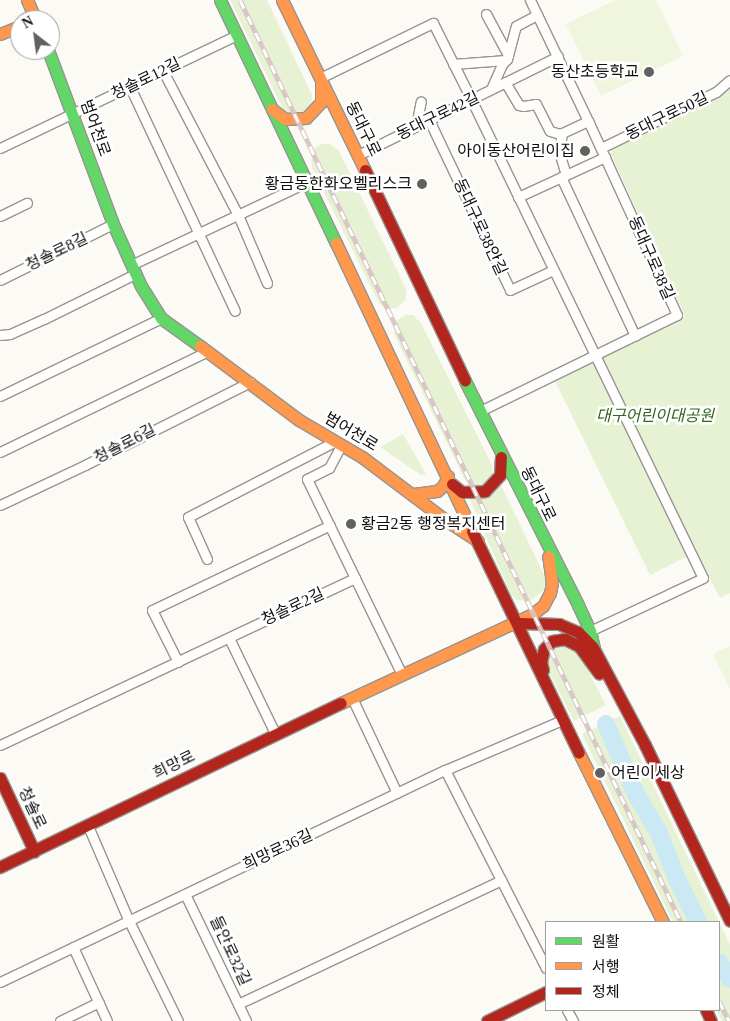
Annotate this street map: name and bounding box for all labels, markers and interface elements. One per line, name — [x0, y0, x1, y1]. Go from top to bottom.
north arrow — [10, 10, 60, 60]
text: N — [20, 13, 36, 31]
street label: 청솔로12길 — [108, 54, 184, 104]
place label: 동산초등학교 — [551, 62, 639, 82]
marker: 동산초등학교 — [643, 66, 655, 78]
street label: 동대구로42길 — [394, 88, 482, 144]
street label: 동대구로50길 — [623, 88, 711, 144]
street label: 범어천로 — [76, 97, 114, 159]
street label: 동대구로 — [341, 98, 385, 160]
place label: 아이동산어린이집 — [457, 141, 575, 161]
marker: 아이동산어린이집 — [579, 145, 591, 157]
place label: 황금동한화오벨리스크 — [265, 174, 412, 194]
street label: 동대구로38안길 — [449, 176, 511, 278]
marker: 황금동한화오벨리스크 — [416, 178, 428, 190]
street label: 동대구로38길 — [624, 213, 678, 303]
street label: 청솔로8길 — [23, 229, 91, 275]
park label: 대구어린이대공원 — [596, 406, 714, 426]
street label: 범어천로 — [321, 409, 381, 455]
street label: 청솔로6길 — [91, 420, 159, 468]
street label: 동대구로 — [516, 463, 560, 525]
place label: 황금2동 행정복지센터 — [361, 514, 505, 534]
marker: 황금2동 행정복지센터 — [345, 518, 357, 530]
street label: 청솔로2길 — [259, 584, 327, 630]
street label: 희망로 — [150, 747, 198, 783]
place label: 어린이세상 — [611, 763, 685, 783]
marker: 어린이세상 — [593, 766, 607, 780]
street label: 청솔로 — [14, 784, 50, 832]
street label: 희망로36길 — [240, 825, 316, 875]
street label: 들안로32길 — [205, 913, 255, 989]
legend — [545, 921, 720, 1011]
text: 원활 — [592, 934, 620, 950]
text: 서행 — [592, 959, 620, 975]
text: 정체 — [592, 984, 620, 1000]

